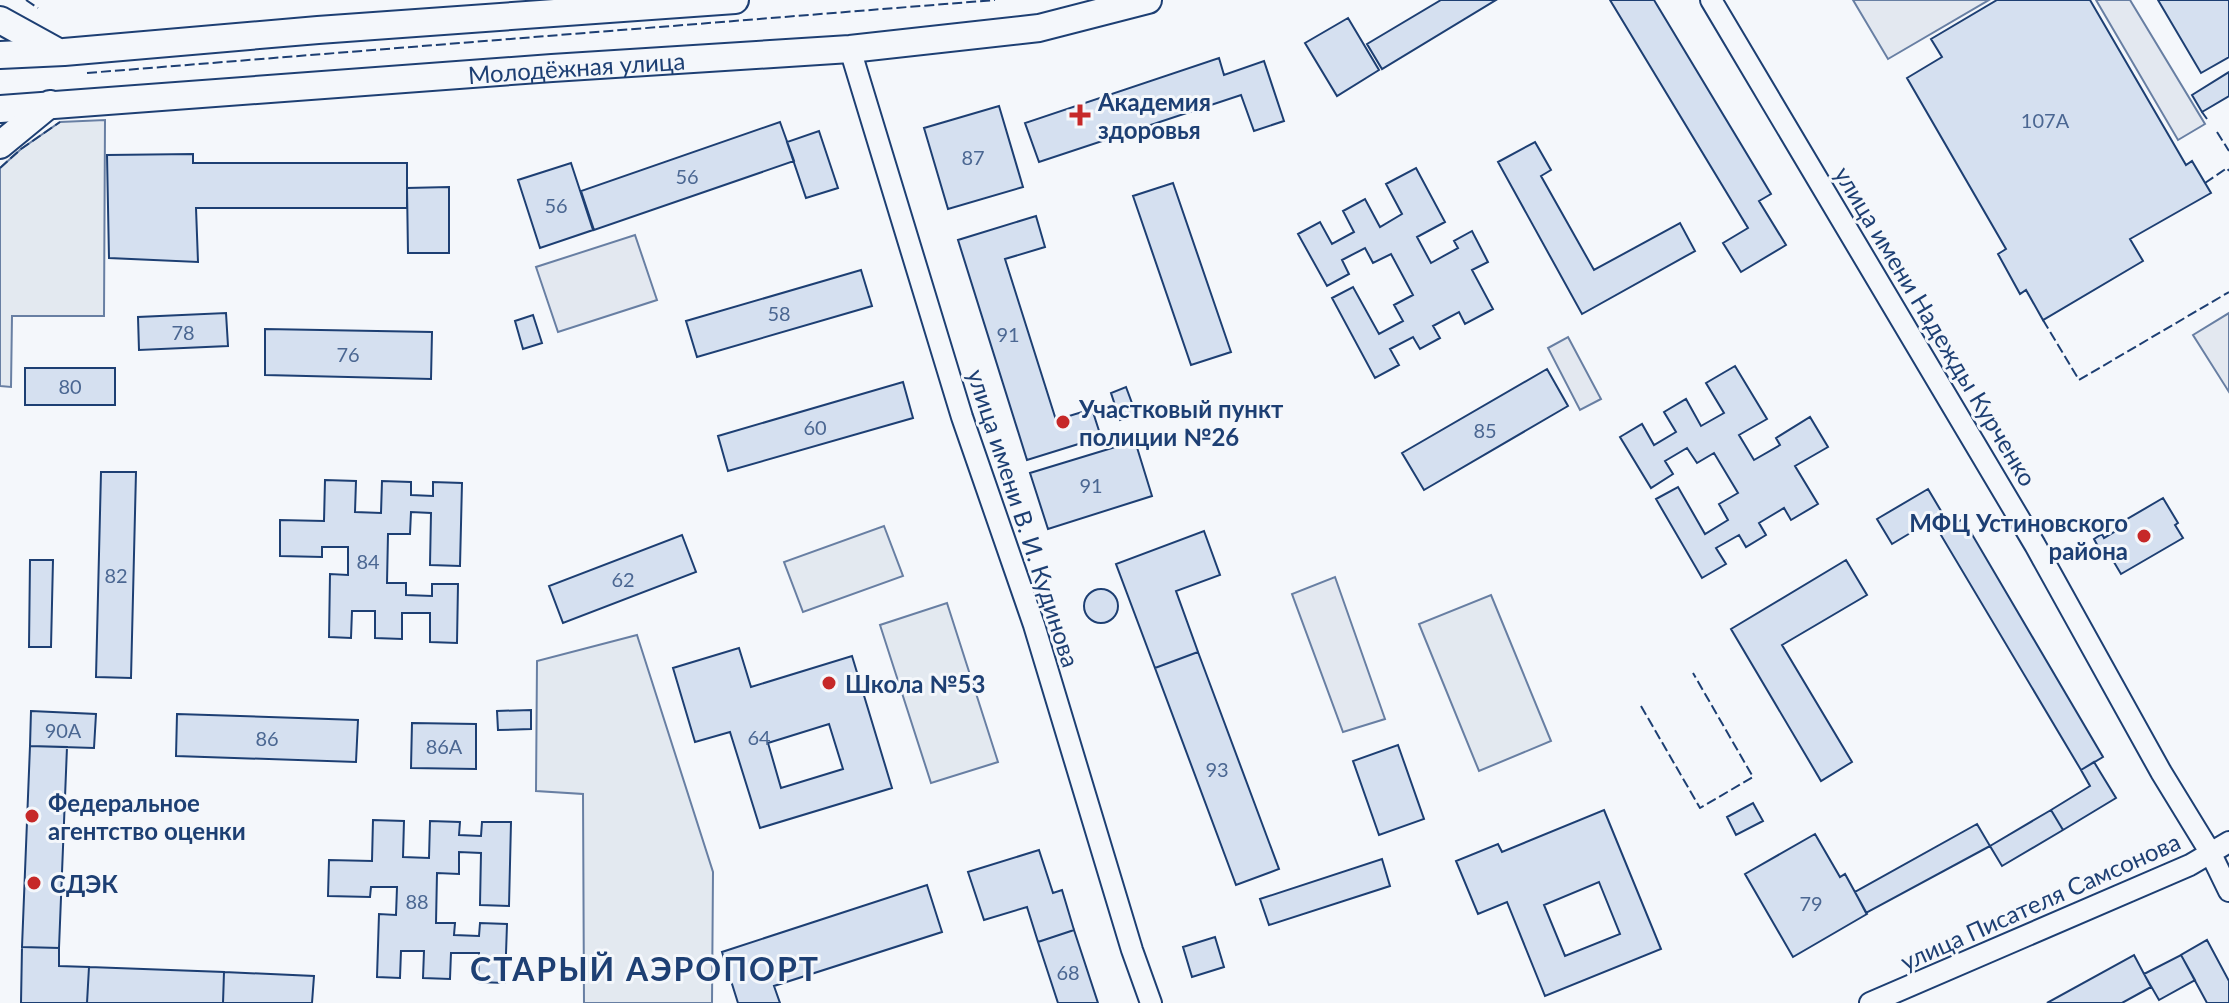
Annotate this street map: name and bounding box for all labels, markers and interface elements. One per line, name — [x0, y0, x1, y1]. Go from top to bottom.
street label: Молодёжная улица — [467, 45, 686, 89]
place label: Академия здоровья — [1097, 87, 1211, 144]
marker: Академия здоровья — [1069, 104, 1091, 126]
house number: 107А — [2021, 108, 2070, 132]
house number: 87 — [961, 145, 985, 169]
street label: улица имени Надежды Курченко — [1829, 161, 2043, 491]
house number: 56 — [675, 164, 699, 188]
house number: 56 — [544, 193, 568, 217]
house number: 58 — [767, 301, 791, 325]
house number: 78 — [171, 320, 195, 344]
house number: 91 — [996, 322, 1020, 346]
house number: 76 — [336, 342, 360, 366]
street label: улица имени В. И. Кудинова — [962, 365, 1086, 671]
house number: 80 — [58, 374, 82, 398]
place label: Участковый пункт полиции №26 — [1078, 394, 1284, 451]
marker: Участковый пункт полиции №26 — [1054, 413, 1072, 431]
house number: 60 — [803, 415, 827, 439]
house number: 85 — [1473, 418, 1497, 442]
house number: 91 — [1079, 473, 1103, 497]
place label: МФЦ Устиновского района — [1909, 508, 2128, 565]
marker: МФЦ Устиновского района — [2135, 527, 2153, 545]
house number: 84 — [356, 549, 380, 573]
house number: 82 — [104, 563, 128, 587]
house number: 62 — [611, 567, 635, 591]
place label: Школа №53 — [845, 669, 985, 698]
marker: Школа №53 — [820, 674, 838, 692]
house number: 90А — [45, 718, 82, 742]
house number: 64 — [747, 725, 771, 749]
house number: 86 — [255, 726, 279, 750]
house number: 86А — [426, 734, 463, 758]
house number: 93 — [1205, 757, 1229, 781]
place label: Федеральное агентство оценки — [48, 788, 246, 845]
marker: Федеральное агентство оценки — [23, 807, 41, 825]
street label: улица Писателя Самсонова — [1896, 826, 2184, 976]
place label: СДЭК — [50, 869, 118, 898]
marker: СДЭК — [25, 874, 43, 892]
house number: 88 — [405, 889, 429, 913]
house number: 79 — [1799, 891, 1823, 915]
district label: СТАРЫЙ АЭРОПОРТ — [470, 949, 820, 988]
house number: 68 — [1056, 960, 1080, 984]

